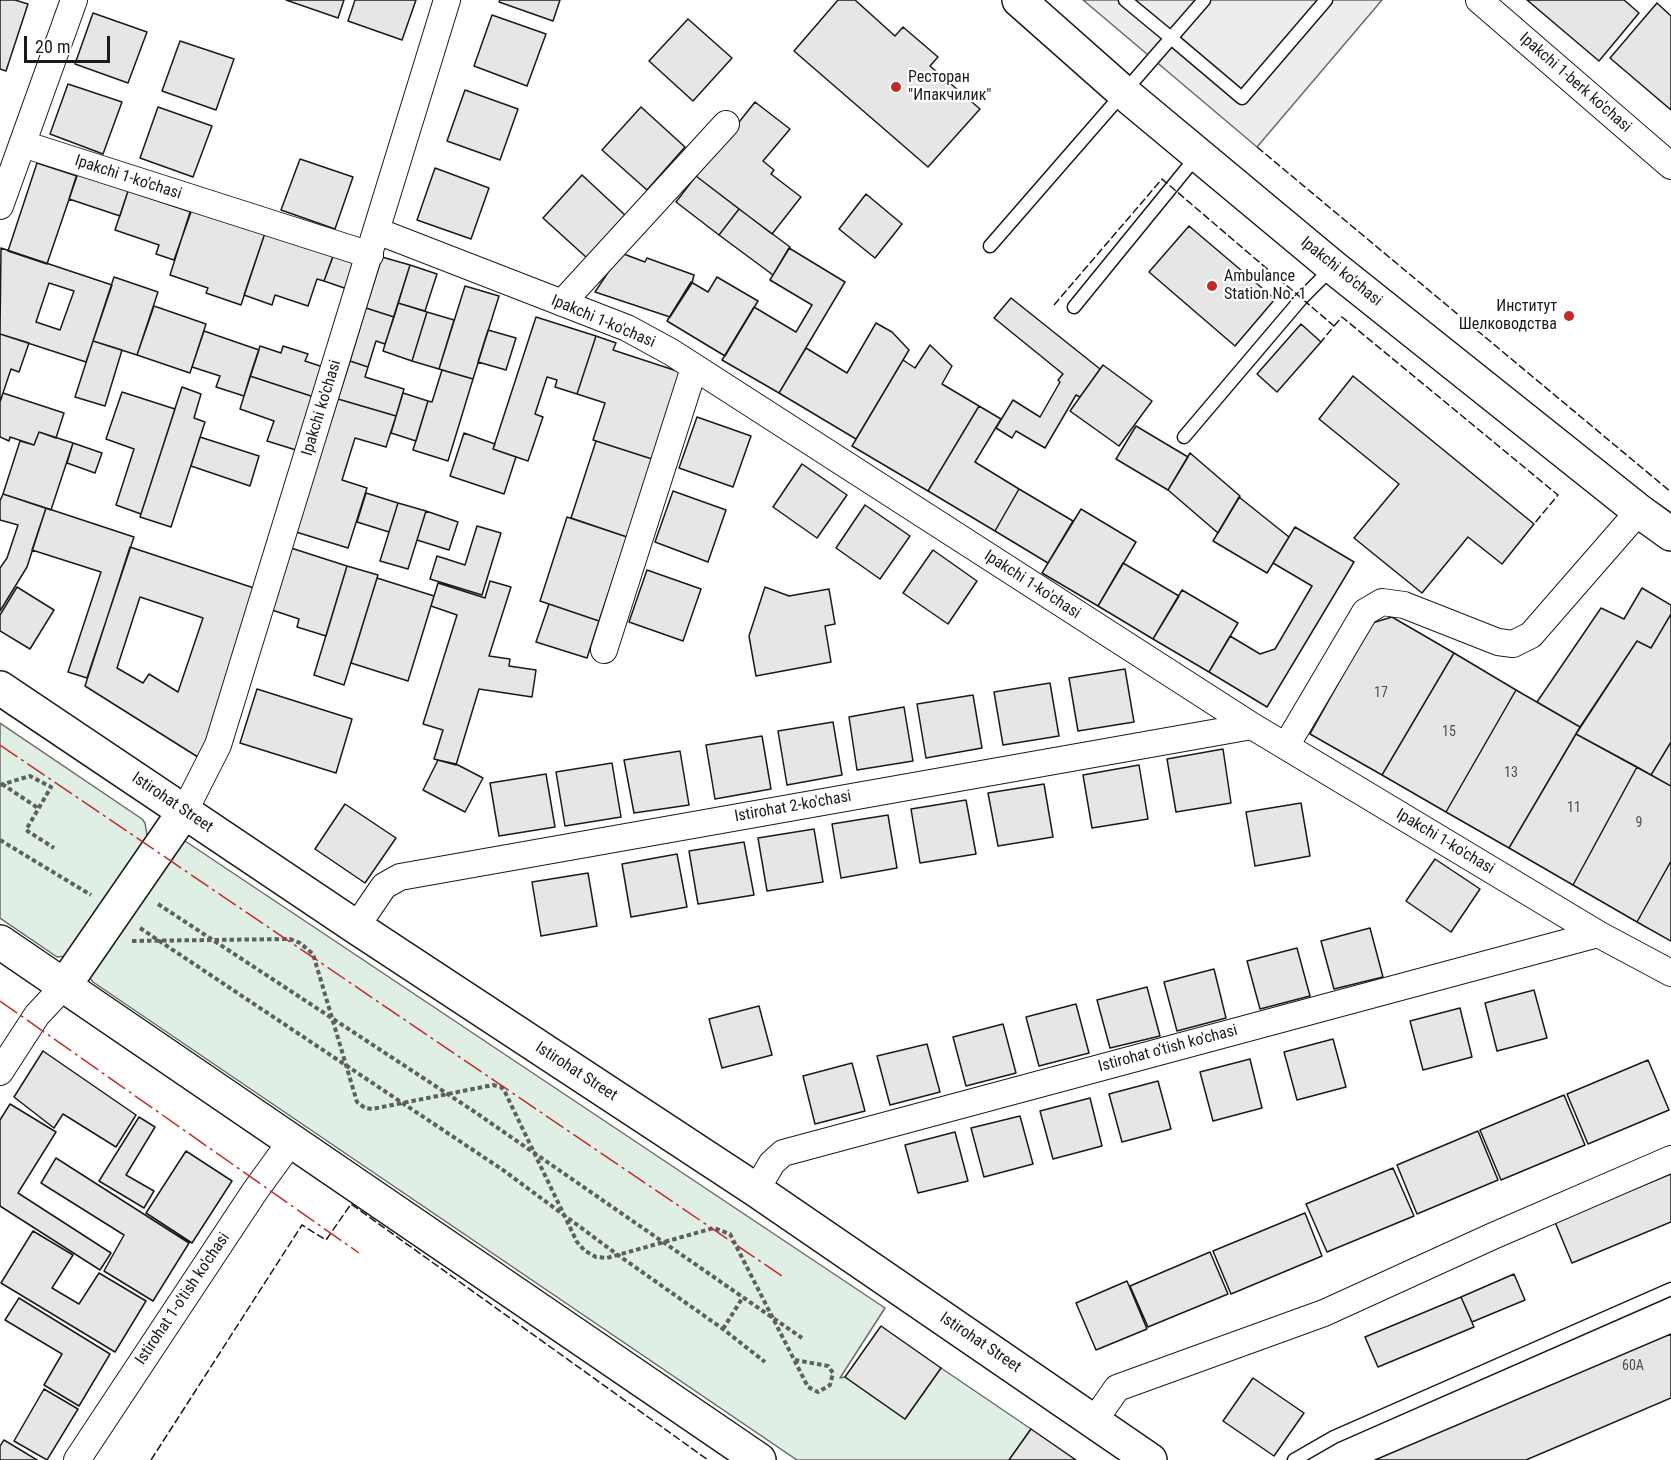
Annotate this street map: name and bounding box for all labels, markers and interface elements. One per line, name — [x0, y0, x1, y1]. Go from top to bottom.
scale bar — [27, 24, 112, 62]
street label: Ipakchi 1-berk ko'chasi — [1515, 29, 1635, 137]
text: 20 m — [35, 36, 70, 57]
place label: Ресторан "Ипакчилик" — [908, 68, 991, 106]
marker: Ресторан "Ипакчилик" — [889, 80, 903, 94]
street label: Ipakchi 1-ko'chasi — [72, 152, 184, 204]
street label: Ipakchi ko'chasi — [1296, 233, 1386, 311]
place label: Ambulance Station No. 1 — [1224, 267, 1306, 305]
marker: Ambulance Station No. 1 — [1205, 279, 1219, 293]
street label: Ipakchi 1-ko'chasi — [548, 291, 658, 353]
place label: Институт Шелководства — [1459, 297, 1557, 335]
marker: Институт Шелководства — [1562, 309, 1576, 323]
street label: Ipakchi ko'chasi — [298, 358, 346, 458]
street label: Ipakchi 1-ko'chasi — [980, 547, 1084, 623]
house number: 17 — [1374, 685, 1388, 701]
house number: 15 — [1442, 724, 1456, 740]
house number: 13 — [1504, 765, 1518, 781]
street label: Istirohat Street — [128, 769, 216, 837]
street label: Istirohat 2-ko'chasi — [733, 787, 853, 827]
house number: 11 — [1567, 800, 1581, 816]
street label: Ipakchi 1-ko'chasi — [1392, 805, 1498, 879]
house number: 9 — [1636, 815, 1642, 831]
street label: Istirohat o'tish ko'chasi — [1096, 1021, 1240, 1077]
street label: Istirohat Street — [531, 1038, 621, 1106]
street label: Istirohat 1-o'tish ko'chasi — [132, 1229, 234, 1369]
street label: Istirohat Street — [936, 1309, 1024, 1377]
house number: 60А — [1622, 1358, 1644, 1374]

